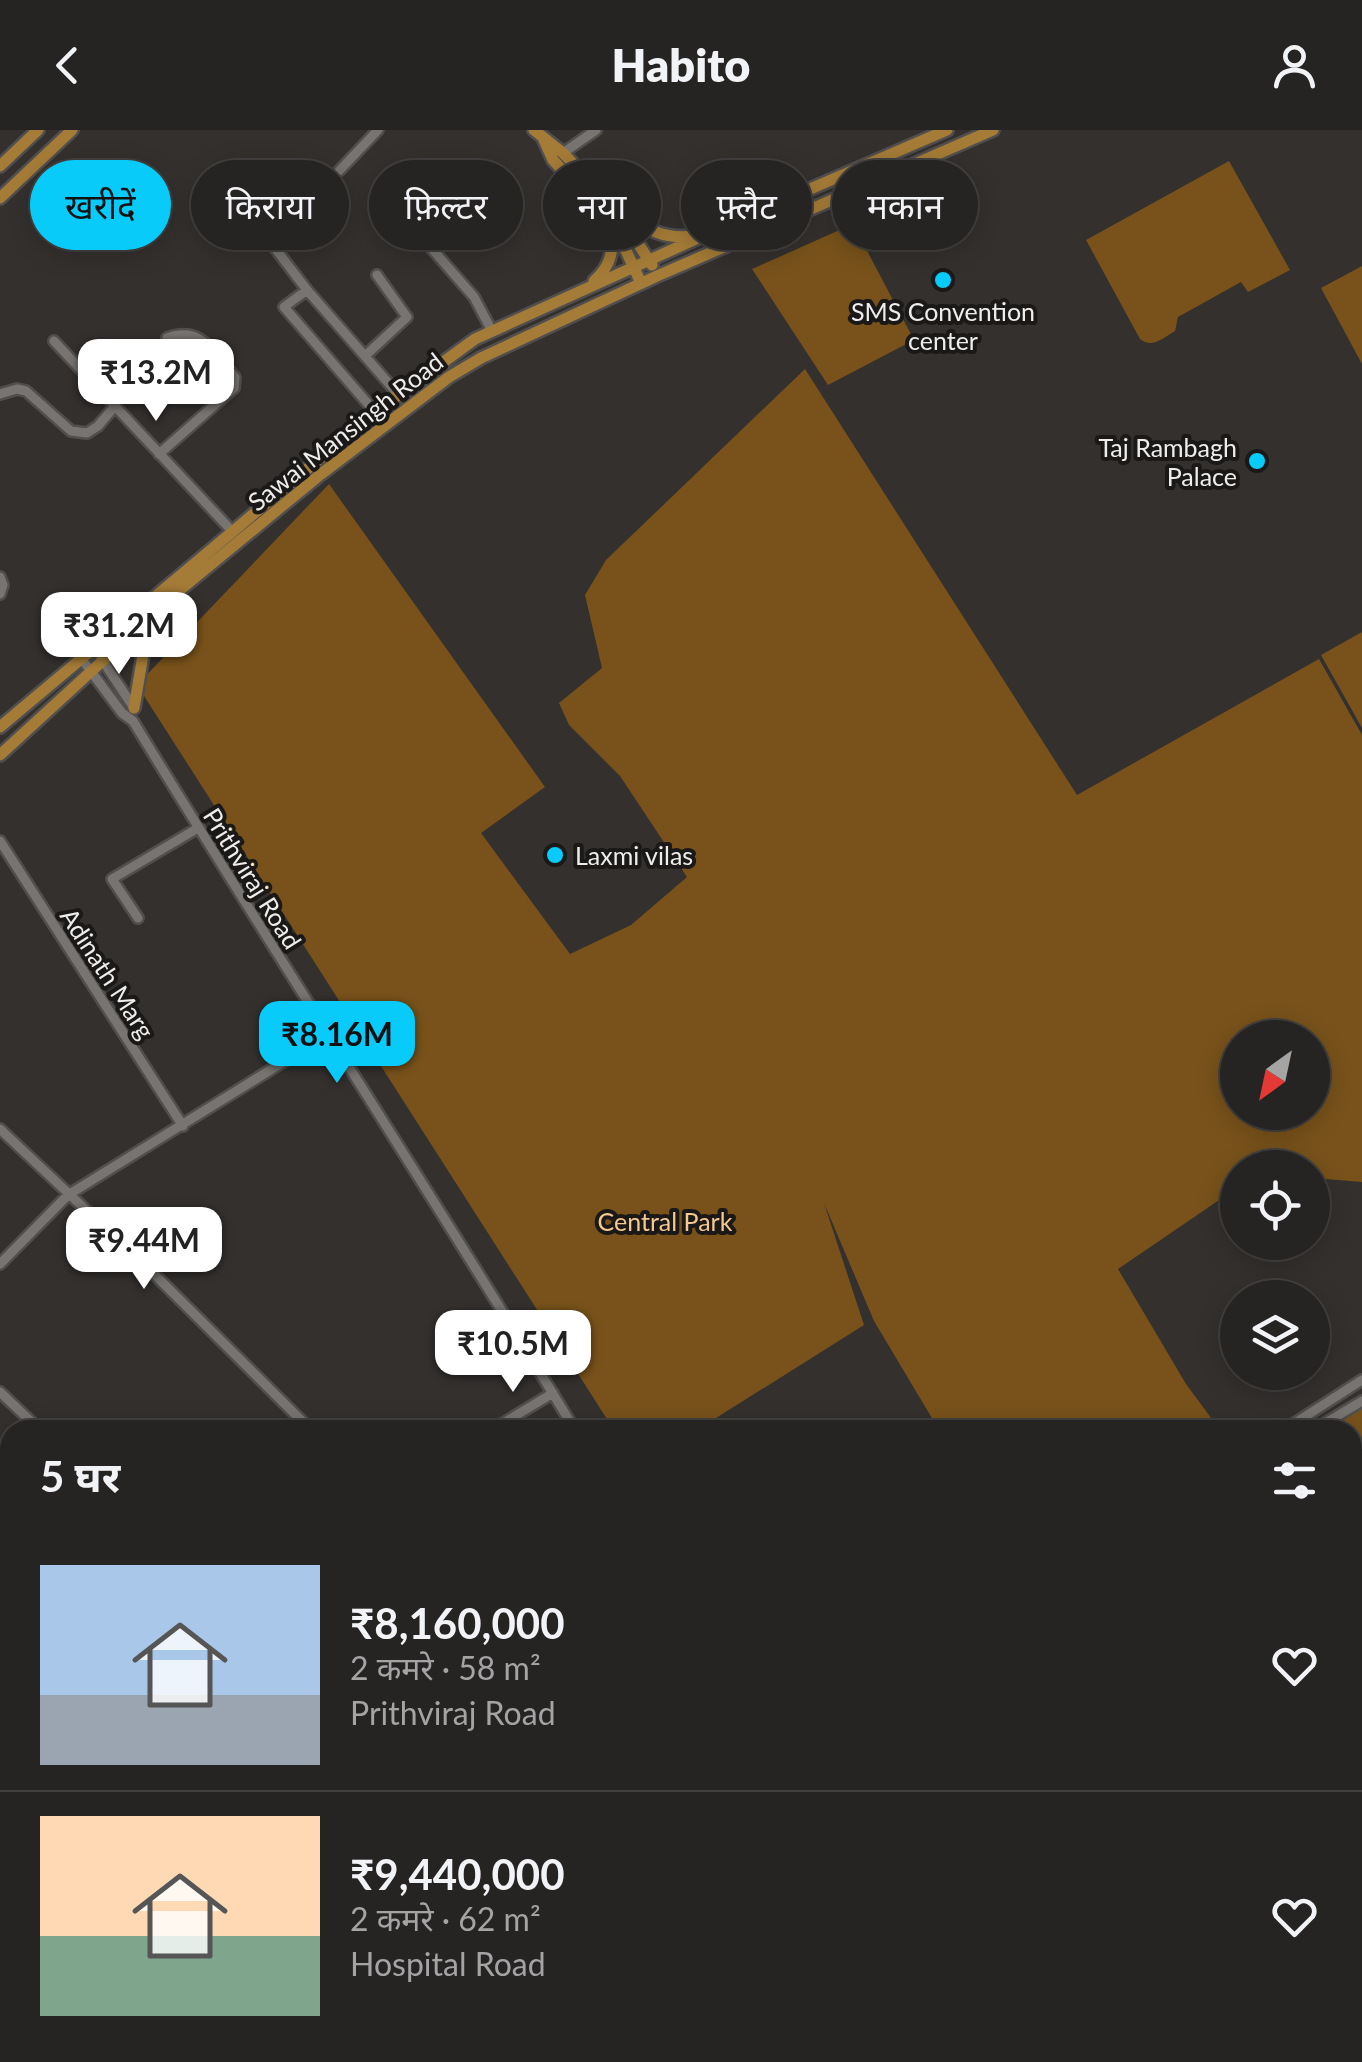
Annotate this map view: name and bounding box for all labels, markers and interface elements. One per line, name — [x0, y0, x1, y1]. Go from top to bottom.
icon: back — [40, 38, 95, 93]
text: Habito — [612, 38, 750, 92]
icon: person — [1267, 38, 1322, 93]
chip: खरीदें — [30, 160, 171, 250]
chip: किराया — [191, 160, 349, 250]
chip: फ़िल्टर — [369, 160, 523, 250]
chip: नया — [543, 160, 661, 250]
chip: फ़्लैट — [681, 160, 812, 250]
chip: मकान — [832, 160, 978, 250]
marker: SMS Convention center — [932, 269, 954, 291]
place label: SMS Convention center — [851, 296, 1035, 355]
pin: ₹13.2M — [75, 339, 237, 424]
street label: Sawai Mansingh Road — [242, 346, 448, 516]
text: ₹13.2M — [100, 352, 212, 391]
place label: Taj Rambagh Palace — [1098, 432, 1237, 491]
marker: Taj Rambagh Palace — [1246, 450, 1268, 472]
pin: ₹31.2M — [38, 592, 200, 677]
text: ₹31.2M — [63, 605, 175, 644]
street label: Prithviraj Road — [198, 802, 308, 954]
place label: Laxmi vilas — [575, 840, 693, 870]
marker: Laxmi vilas — [544, 844, 566, 866]
street label: Adinath Marg — [55, 902, 161, 1044]
pin: ₹8.16M — [256, 1001, 418, 1086]
text: ₹8.16M — [281, 1014, 393, 1053]
north arrow — [1220, 1020, 1330, 1130]
map controls — [1220, 1020, 1330, 1390]
button: locate — [1220, 1150, 1330, 1260]
park label: Central Park — [598, 1206, 733, 1236]
pin: ₹9.44M — [63, 1207, 225, 1292]
text: ₹9.44M — [88, 1220, 200, 1259]
button: layers — [1220, 1280, 1330, 1390]
pin: ₹10.5M — [432, 1310, 594, 1395]
text: ₹10.5M — [457, 1323, 569, 1362]
text: 5 घर — [40, 1451, 120, 1501]
icon: filters — [1267, 1453, 1322, 1508]
text: ₹8,160,000 — [350, 1598, 565, 1648]
icon: home — [120, 1605, 240, 1725]
icon: heart — [1267, 1638, 1322, 1693]
text: 2 कमरे · 58 m² — [350, 1648, 541, 1687]
text: Prithviraj Road — [350, 1693, 556, 1732]
text: ₹9,440,000 — [350, 1849, 565, 1899]
icon: home — [120, 1856, 240, 1976]
icon: heart — [1267, 1889, 1322, 1944]
text: 2 कमरे · 62 m² — [350, 1899, 541, 1938]
text: Hospital Road — [350, 1944, 546, 1983]

